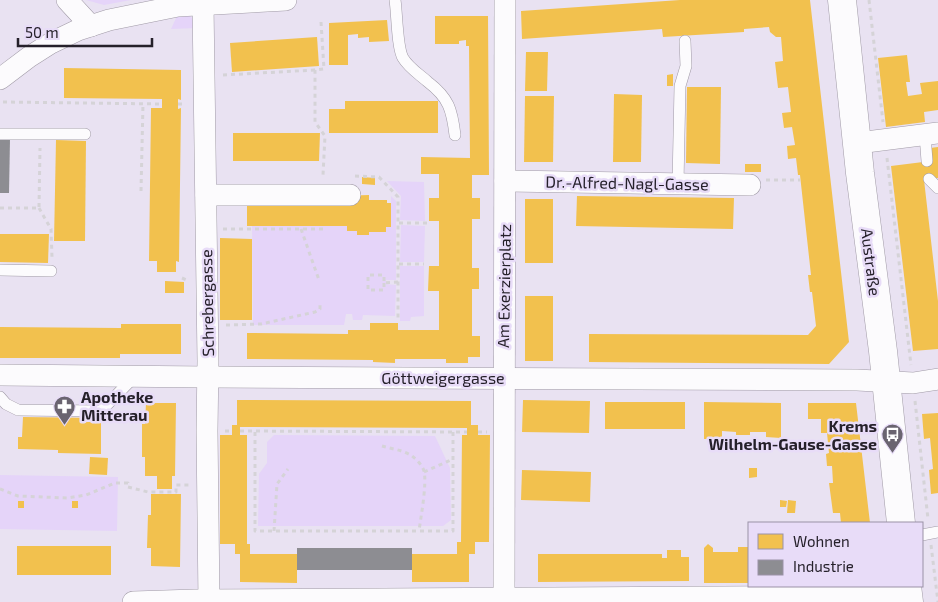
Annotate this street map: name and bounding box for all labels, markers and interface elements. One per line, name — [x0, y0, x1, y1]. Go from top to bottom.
scale bar — [18, 15, 151, 47]
text: 50 m — [25, 23, 59, 41]
street label: Dr.-Alfred-Nagl-Gasse — [545, 172, 709, 193]
street label: Am Exerzierplatz — [493, 224, 514, 348]
street label: Austraße — [858, 227, 885, 297]
street label: Schrebergasse — [196, 249, 217, 357]
street label: Göttweigergasse — [381, 368, 505, 387]
place label: Apotheke Mitterau — [81, 387, 153, 424]
pharmacy icon: Apotheke Mitterau — [53, 394, 77, 425]
place label: Krems Wilhelm-Gause-Gasse — [708, 416, 877, 453]
bus stop icon: Krems Wilhelm-Gause-Gasse — [881, 423, 905, 454]
legend — [748, 522, 923, 587]
text: Wohnen — [793, 532, 850, 550]
text: Industrie — [793, 557, 854, 575]

